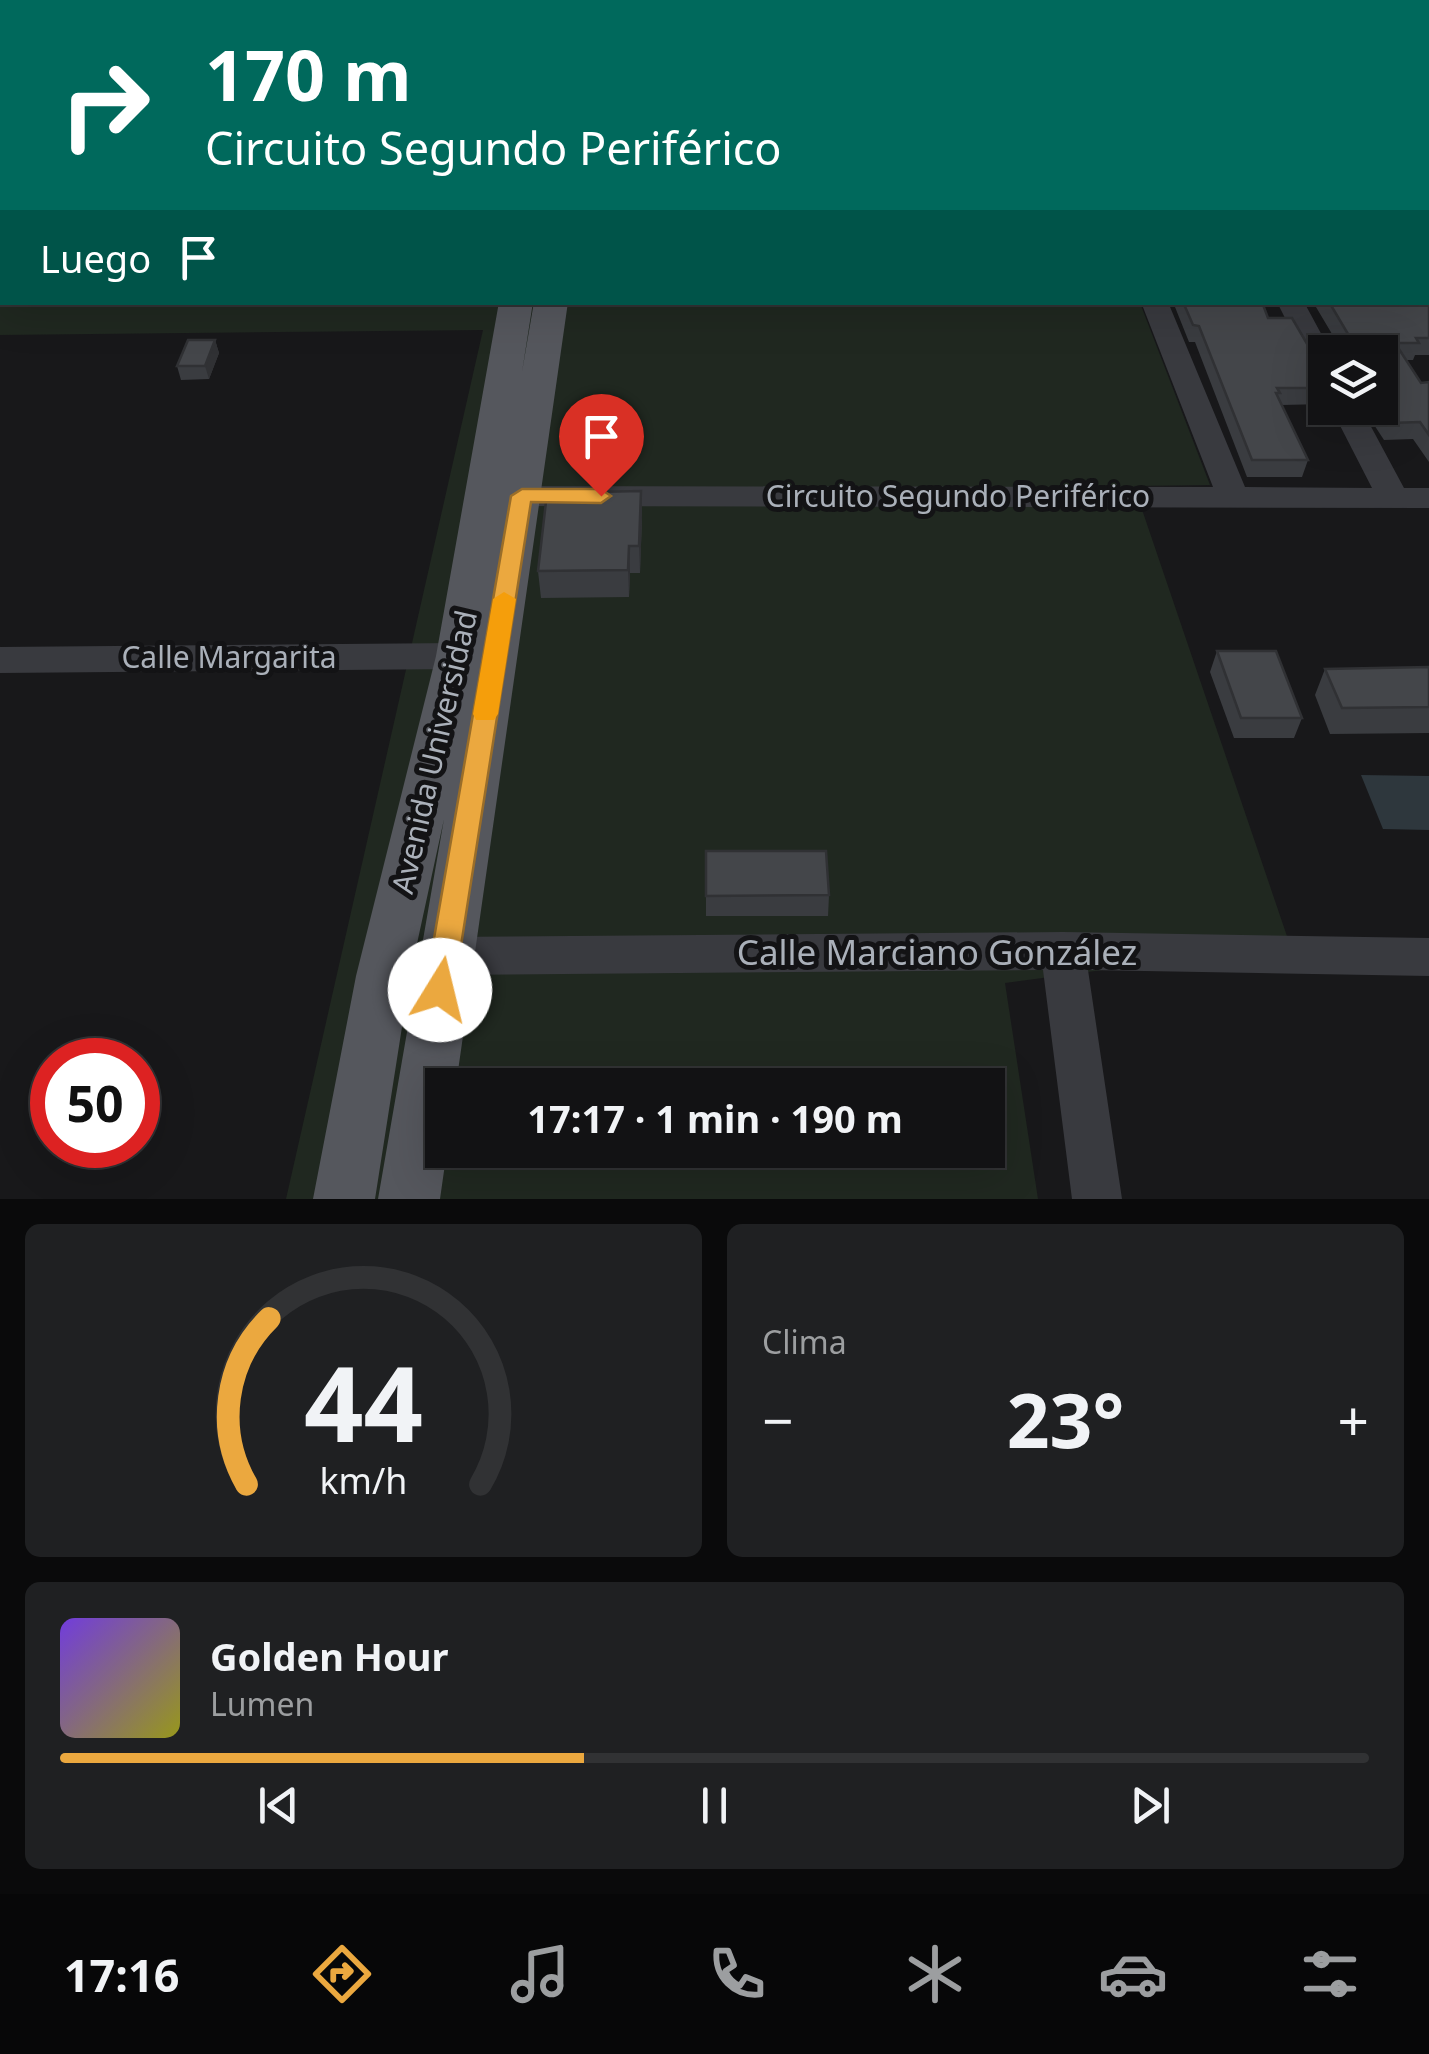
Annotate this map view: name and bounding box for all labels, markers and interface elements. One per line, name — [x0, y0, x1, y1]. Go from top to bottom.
text: 170 m — [205, 26, 412, 122]
icon: right — [40, 40, 170, 170]
text: Circuito Segundo Periférico — [205, 117, 782, 178]
icon: arrive — [171, 230, 226, 285]
text: Luego — [40, 232, 151, 284]
map controls — [1308, 335, 1398, 425]
button: layers — [1308, 335, 1398, 425]
pin — [559, 394, 644, 497]
icon: arrive — [574, 409, 629, 464]
street label: Circuito Segundo Periférico — [766, 475, 1150, 516]
street label: Avenida Universidad — [381, 606, 486, 897]
street label: Calle Margarita — [121, 636, 337, 677]
street label: Calle Marciano González — [737, 928, 1137, 975]
position arrow — [388, 938, 492, 1042]
speed limit sign: 50 — [30, 1038, 160, 1168]
text: 17:17 · 1 min · 190 m — [527, 1092, 903, 1144]
text: Clima — [762, 1320, 847, 1363]
text: 44 — [304, 1331, 423, 1472]
text: 23° — [1007, 1368, 1124, 1470]
text: − — [762, 1382, 793, 1457]
text: + — [1338, 1382, 1369, 1457]
text: km/h — [320, 1456, 407, 1504]
text: Golden Hour — [210, 1630, 448, 1682]
text: Lumen — [210, 1682, 314, 1725]
icon: previous — [251, 1778, 306, 1833]
icon: pause — [687, 1778, 742, 1833]
icon: next — [1123, 1778, 1178, 1833]
icon: directions — [307, 1939, 377, 2009]
icon: music — [505, 1939, 575, 2009]
icon: phone — [702, 1939, 772, 2009]
icon: climate — [900, 1939, 970, 2009]
icon: car — [1098, 1939, 1168, 2009]
icon: filters — [1295, 1939, 1365, 2009]
text: 17:16 — [64, 1944, 179, 2005]

